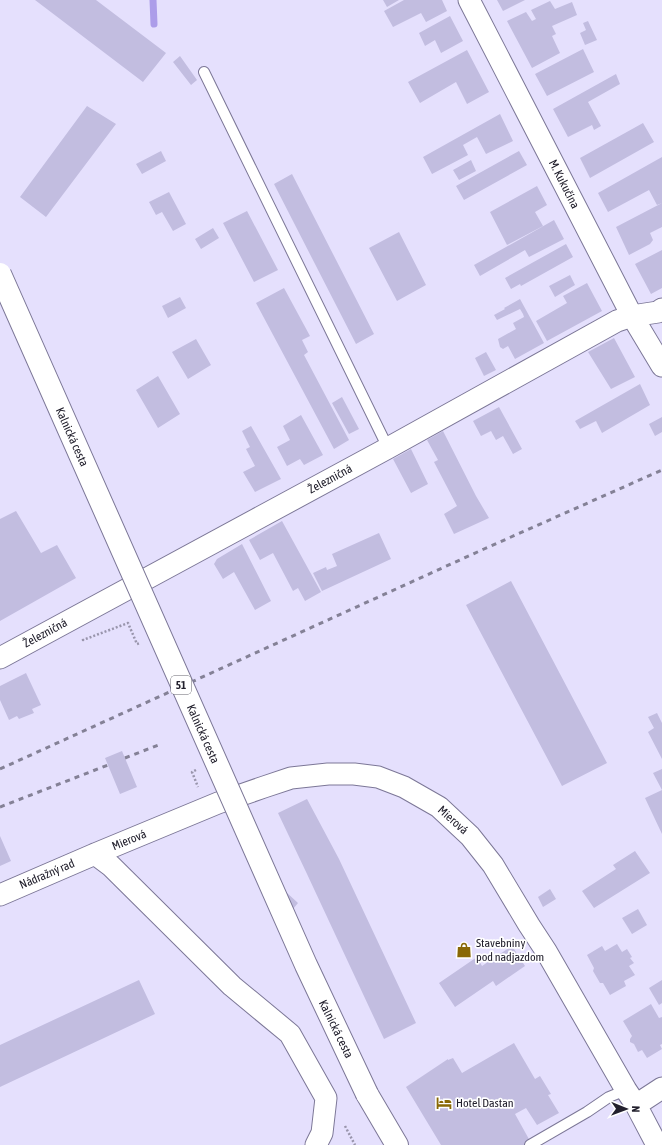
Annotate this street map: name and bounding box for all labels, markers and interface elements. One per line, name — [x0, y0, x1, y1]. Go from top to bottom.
street label: M. Kukučína — [546, 157, 582, 211]
street label: Kalnická cesta — [53, 405, 91, 469]
street label: Železničná — [305, 462, 355, 496]
street label: Železničná — [20, 616, 70, 650]
road number: 51 — [171, 676, 191, 694]
street label: Kalnická cesta — [184, 702, 222, 766]
street label: Mierová — [435, 803, 471, 837]
street label: Mierová — [110, 827, 148, 853]
street label: Nádražný rad — [17, 856, 77, 892]
place label: Stavebniny pod nadjazdom — [476, 936, 544, 964]
shop icon: Stavebniny pod nadjazdom — [455, 941, 473, 959]
street label: Kalnická cesta — [316, 998, 356, 1060]
north arrow — [606, 1089, 646, 1129]
hotel icon: Hotel Dastan — [435, 1094, 453, 1112]
place label: Hotel Dastan — [456, 1096, 514, 1110]
text: N — [630, 1106, 642, 1113]

